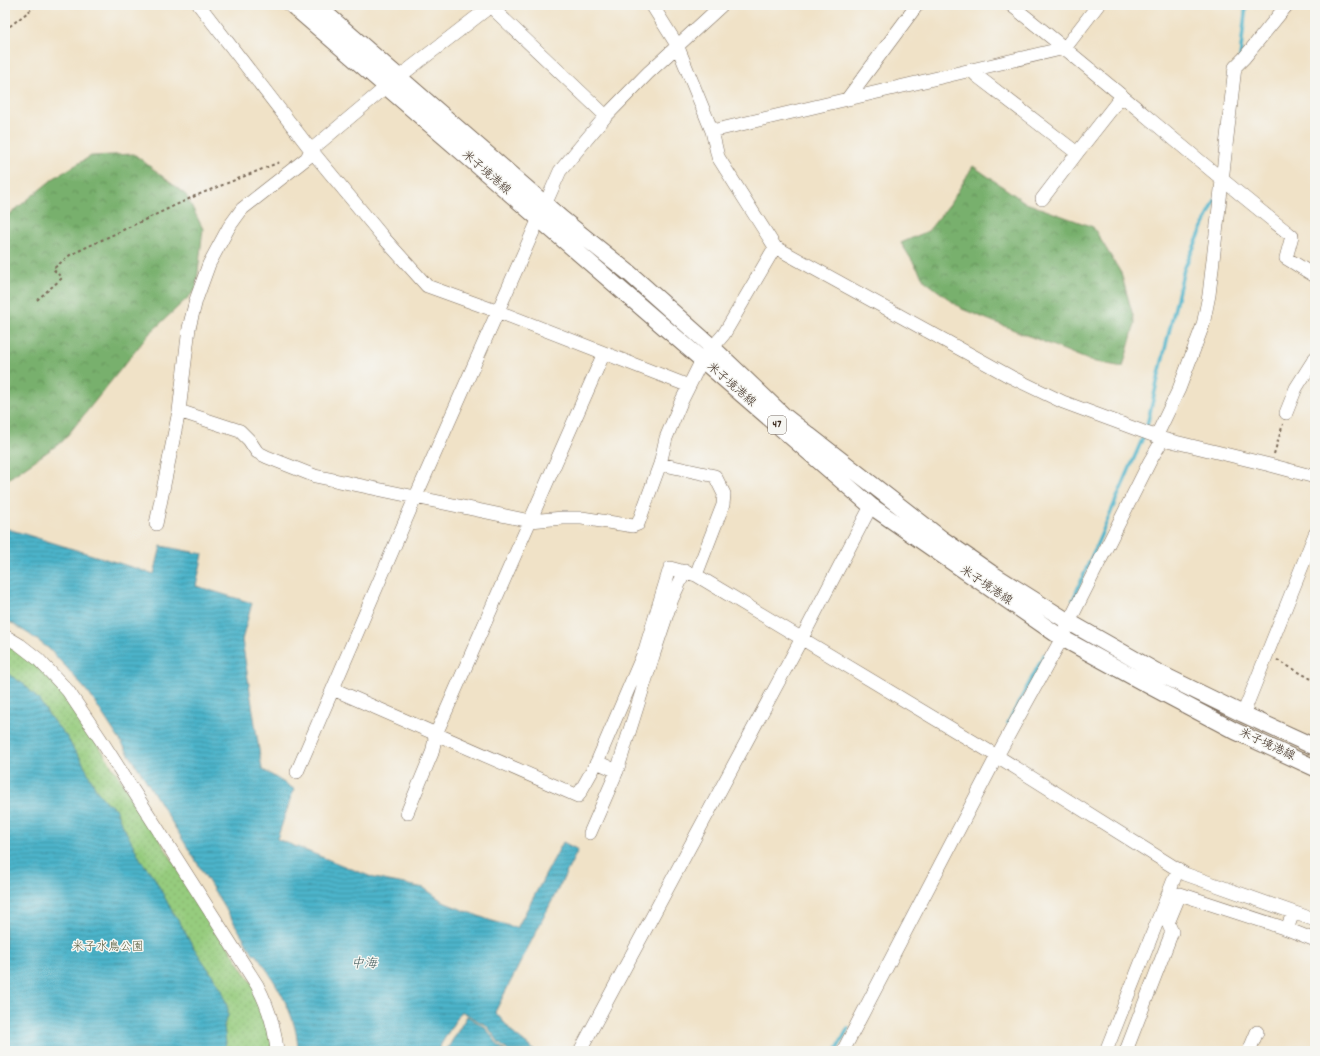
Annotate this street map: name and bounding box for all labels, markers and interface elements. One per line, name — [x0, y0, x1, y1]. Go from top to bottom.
street label: 米子境港線 — [458, 147, 514, 199]
street label: 米子境港線 — [703, 359, 759, 411]
road number: 47 — [768, 416, 786, 434]
street label: 米子境港線 — [956, 562, 1016, 610]
street label: 米子境港線 — [1236, 725, 1298, 765]
park label: 米子水鳥公園 — [72, 939, 144, 956]
water label: 中海 — [351, 955, 378, 974]

